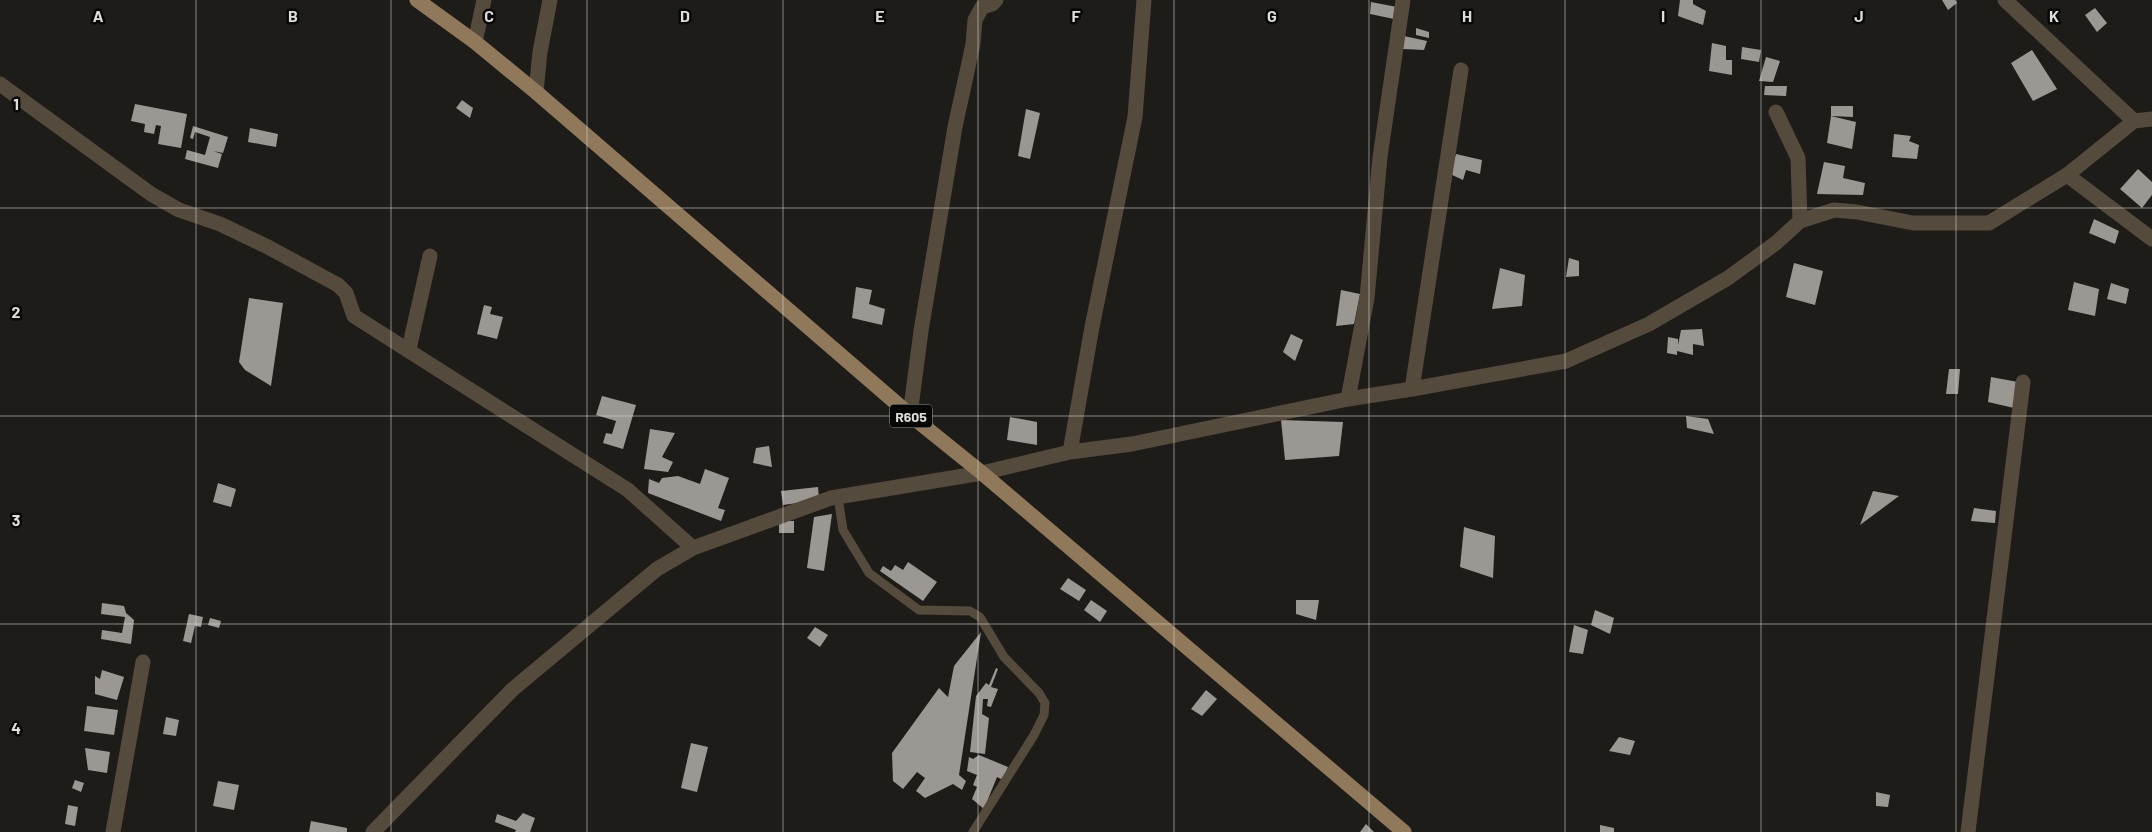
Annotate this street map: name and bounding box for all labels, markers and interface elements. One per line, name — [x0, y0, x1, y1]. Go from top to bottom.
text: A — [93, 6, 104, 25]
text: B — [288, 6, 298, 25]
text: C — [484, 6, 494, 25]
text: D — [680, 6, 690, 25]
text: E — [875, 6, 885, 25]
text: F — [1072, 6, 1081, 25]
text: G — [1267, 6, 1277, 25]
text: H — [1462, 6, 1472, 25]
text: I — [1661, 6, 1665, 25]
text: J — [1854, 6, 1864, 25]
text: K — [2049, 6, 2059, 25]
text: 1 — [13, 94, 19, 113]
text: 2 — [12, 302, 21, 321]
road number: R605 — [890, 404, 932, 428]
text: 3 — [12, 510, 20, 529]
text: 4 — [11, 718, 21, 737]

